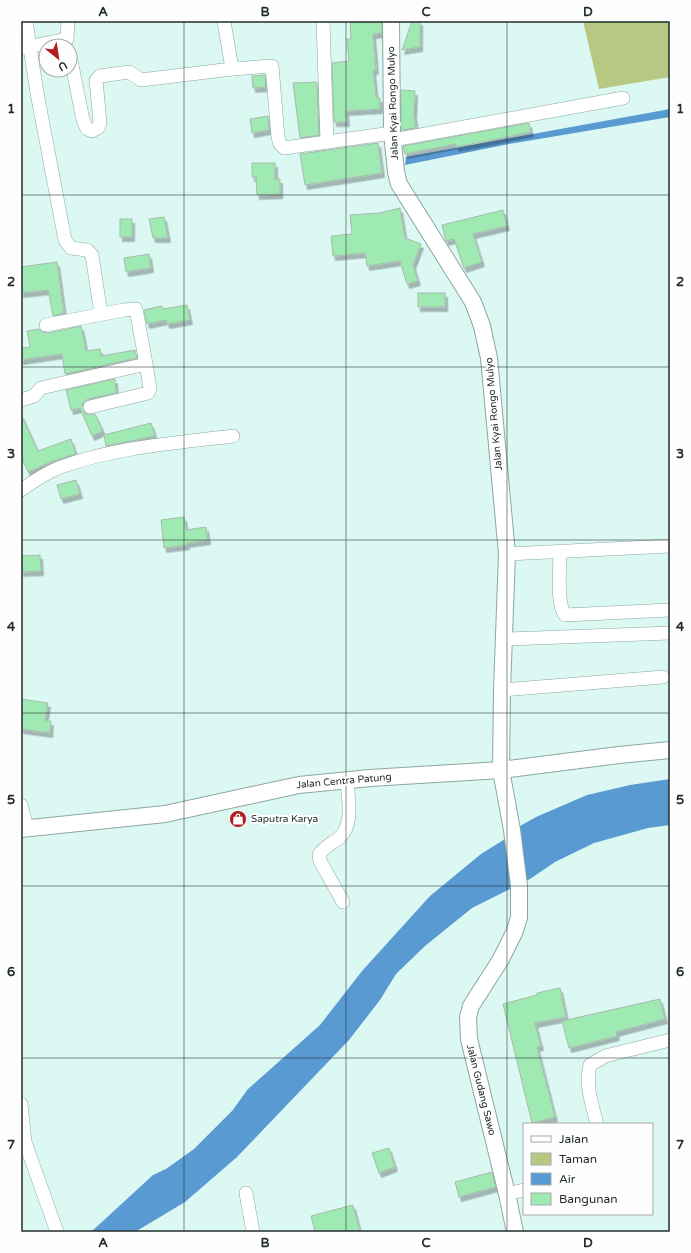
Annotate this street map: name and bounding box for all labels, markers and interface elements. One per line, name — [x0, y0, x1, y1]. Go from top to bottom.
text: A — [98, 4, 108, 20]
text: B — [260, 4, 270, 20]
text: C — [421, 4, 431, 20]
text: D — [583, 4, 593, 20]
north arrow — [38, 38, 78, 78]
street label: Jalan Kyai Rongo Mulyo — [385, 46, 401, 160]
text: U — [56, 59, 70, 74]
text: 1 — [7, 101, 15, 117]
text: 1 — [676, 101, 684, 117]
text: 2 — [7, 274, 15, 290]
text: 2 — [676, 274, 684, 290]
street label: Jalan Kyai Rongo Mulyo — [483, 357, 505, 471]
text: 3 — [7, 446, 15, 462]
text: 3 — [676, 446, 684, 462]
text: 4 — [7, 619, 16, 635]
text: 4 — [676, 619, 685, 635]
street label: Jalan Centra Patung — [296, 771, 392, 791]
text: 5 — [7, 792, 15, 808]
text: 5 — [676, 792, 684, 808]
shop icon: Saputra Karya — [228, 809, 248, 829]
place label: Saputra Karya — [251, 813, 318, 825]
text: 6 — [7, 964, 15, 980]
text: 6 — [676, 964, 684, 980]
street label: Jalan Gudang Sawo — [464, 1043, 498, 1137]
legend — [523, 1123, 653, 1215]
text: Jalan — [559, 1132, 588, 1146]
text: 7 — [7, 1137, 15, 1153]
text: 7 — [676, 1137, 684, 1153]
text: Taman — [559, 1152, 597, 1166]
text: Air — [559, 1172, 576, 1186]
text: Bangunan — [559, 1192, 618, 1206]
text: A — [98, 1235, 108, 1251]
text: B — [260, 1235, 270, 1251]
text: C — [421, 1235, 431, 1251]
text: D — [583, 1235, 593, 1251]

